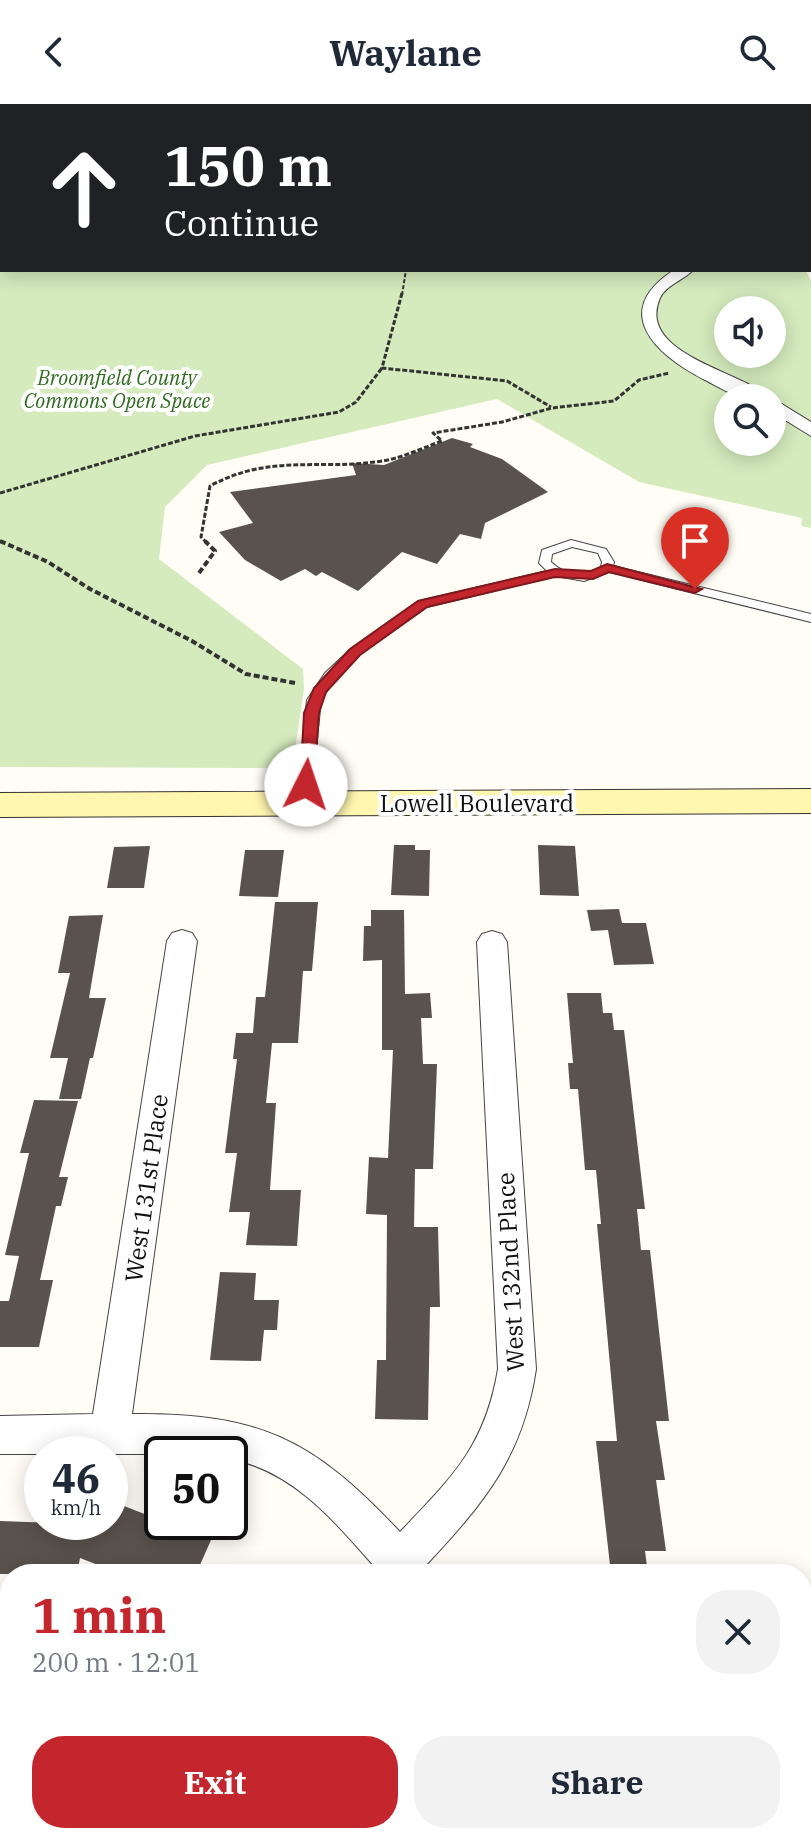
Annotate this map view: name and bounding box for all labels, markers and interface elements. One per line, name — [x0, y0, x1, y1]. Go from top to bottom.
text: Waylane — [329, 29, 482, 76]
icon: back — [32, 30, 76, 74]
icon: search — [735, 30, 779, 74]
text: 150 m — [164, 129, 332, 201]
icon: ahead — [32, 136, 136, 240]
text: Continue — [164, 199, 319, 246]
map controls — [714, 296, 786, 456]
button: sound — [714, 296, 786, 368]
park label: Broomfield County Commons Open Space — [24, 364, 210, 414]
button: search — [714, 384, 786, 456]
pin — [661, 507, 729, 589]
icon: arrive — [673, 519, 717, 563]
position arrow — [264, 743, 348, 827]
street label: Lowell Boulevard — [380, 787, 574, 819]
street label: West 131st Place — [117, 1092, 175, 1284]
street label: West 132nd Place — [489, 1171, 531, 1373]
speed limit sign: 50 — [144, 1436, 248, 1540]
text: 46 — [52, 1452, 100, 1504]
text: km/h — [51, 1494, 101, 1521]
text: 1 min — [32, 1584, 166, 1646]
button: close — [696, 1590, 780, 1674]
text: 200 m · 12:01 — [32, 1645, 200, 1679]
button: Exit — [32, 1736, 398, 1828]
button: Share — [414, 1736, 780, 1828]

